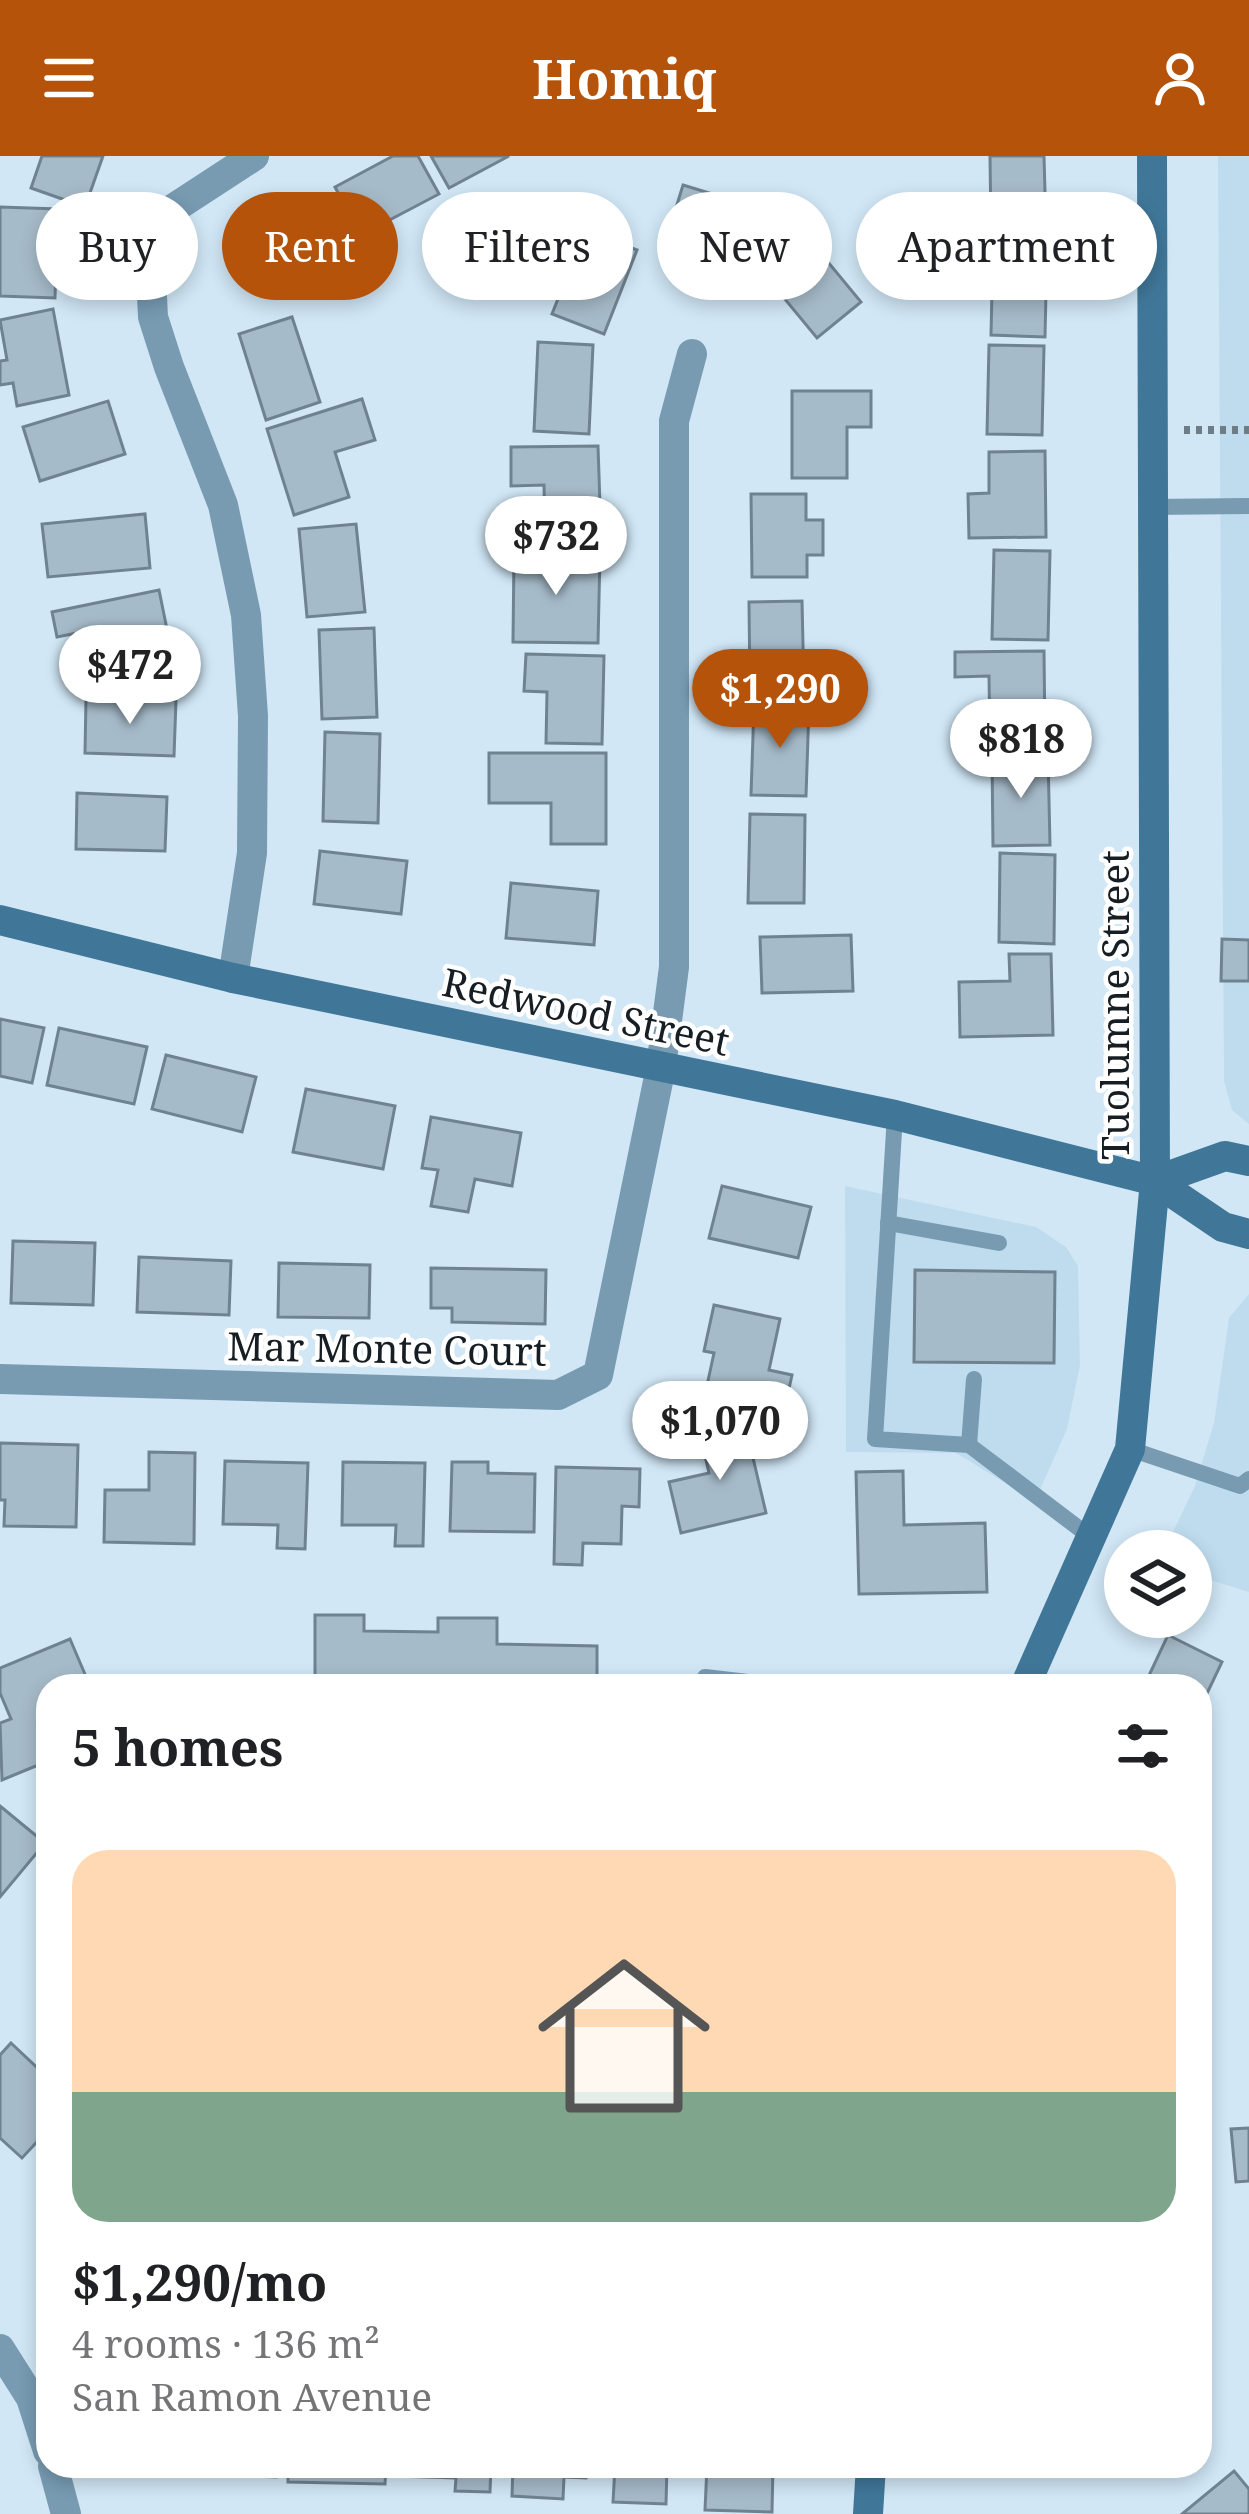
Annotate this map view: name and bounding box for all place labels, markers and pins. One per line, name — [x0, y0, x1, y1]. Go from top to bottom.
pin: $732 — [485, 496, 627, 598]
pin: $472 — [59, 625, 201, 727]
pin: $1,290 — [682, 649, 878, 751]
pin: $818 — [950, 699, 1092, 801]
pin: $1,070 — [622, 1381, 818, 1483]

